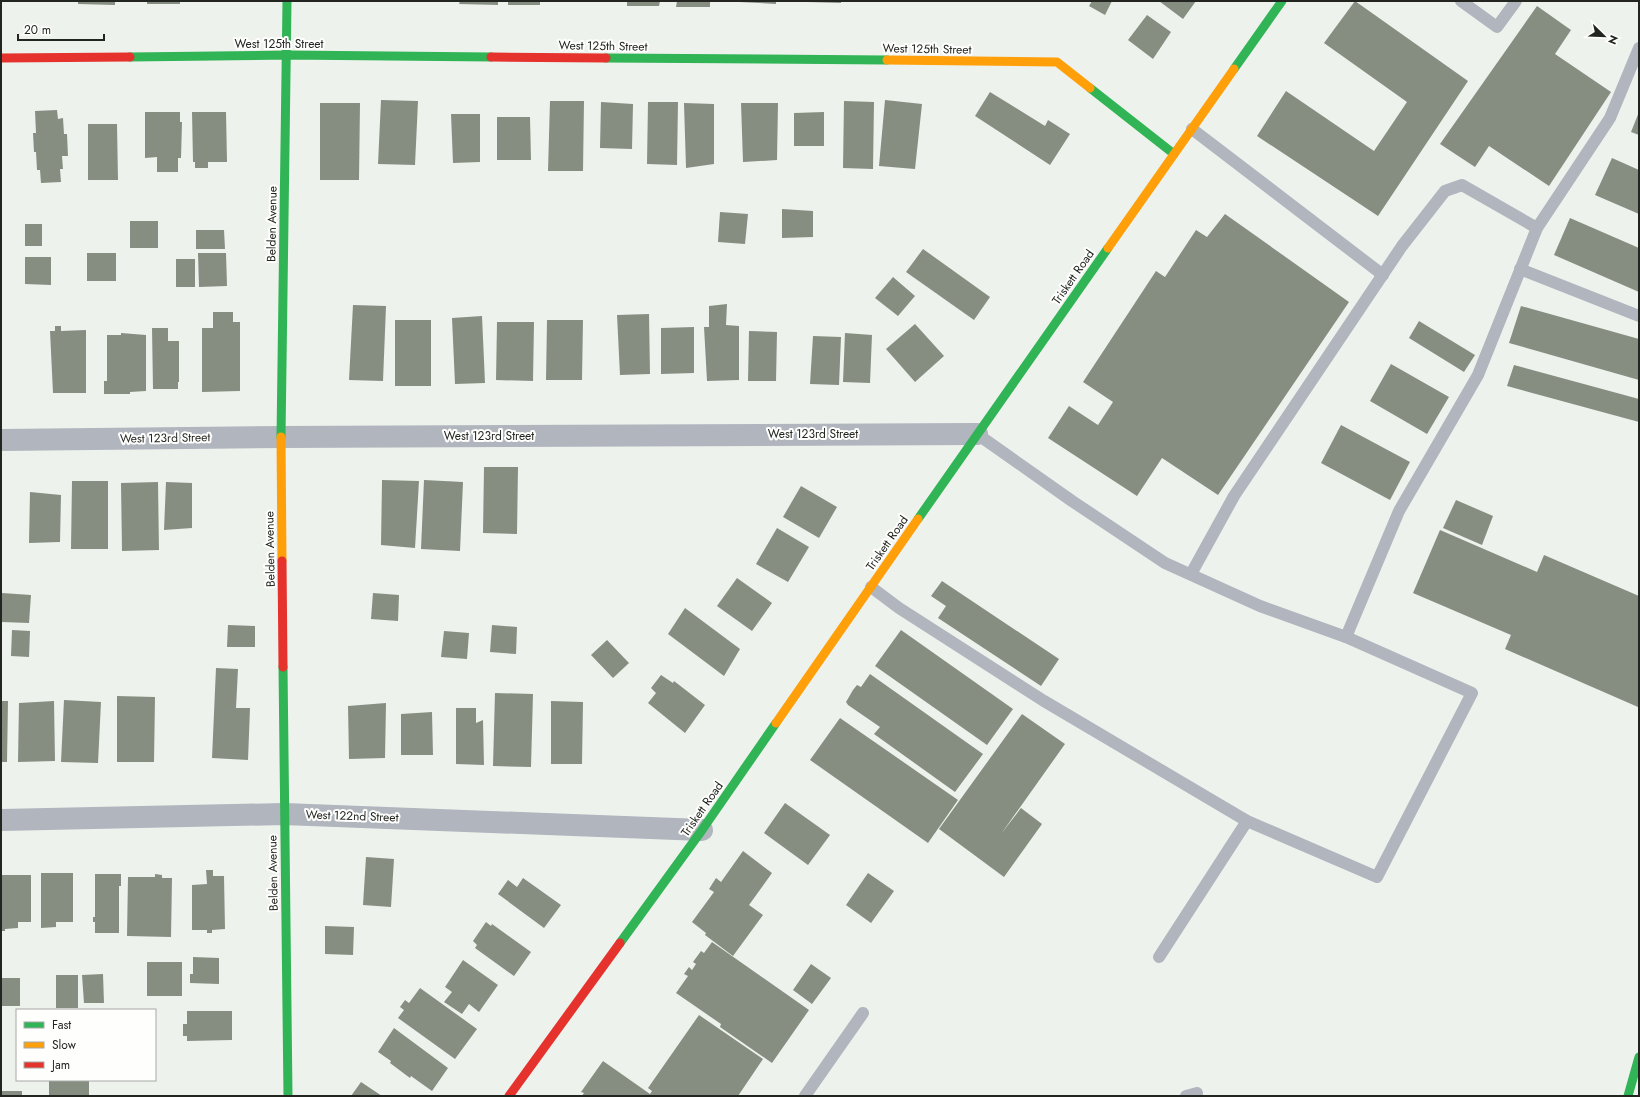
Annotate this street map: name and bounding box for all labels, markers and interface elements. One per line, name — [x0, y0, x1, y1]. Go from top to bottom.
scale bar — [18, 16, 104, 42]
north arrow — [1584, 16, 1624, 56]
text: 20 m — [24, 21, 51, 39]
text: N — [1604, 33, 1622, 47]
street label: West 125th Street — [235, 35, 324, 53]
street label: West 125th Street — [558, 36, 648, 56]
street label: West 125th Street — [882, 39, 972, 59]
street label: Belden Avenue — [262, 186, 282, 262]
street label: Triskett Road — [1047, 246, 1099, 308]
street label: West 123rd Street — [768, 425, 858, 443]
street label: West 123rd Street — [444, 427, 534, 445]
street label: West 123rd Street — [120, 428, 210, 448]
street label: Belden Avenue — [260, 511, 280, 587]
street label: Triskett Road — [861, 512, 913, 574]
street label: Triskett Road — [676, 778, 728, 840]
street label: West 122nd Street — [305, 805, 399, 827]
street label: Belden Avenue — [263, 835, 283, 911]
legend — [16, 1009, 156, 1081]
text: Fast — [52, 1016, 71, 1034]
text: Slow — [52, 1036, 77, 1054]
text: Jam — [50, 1056, 70, 1074]

